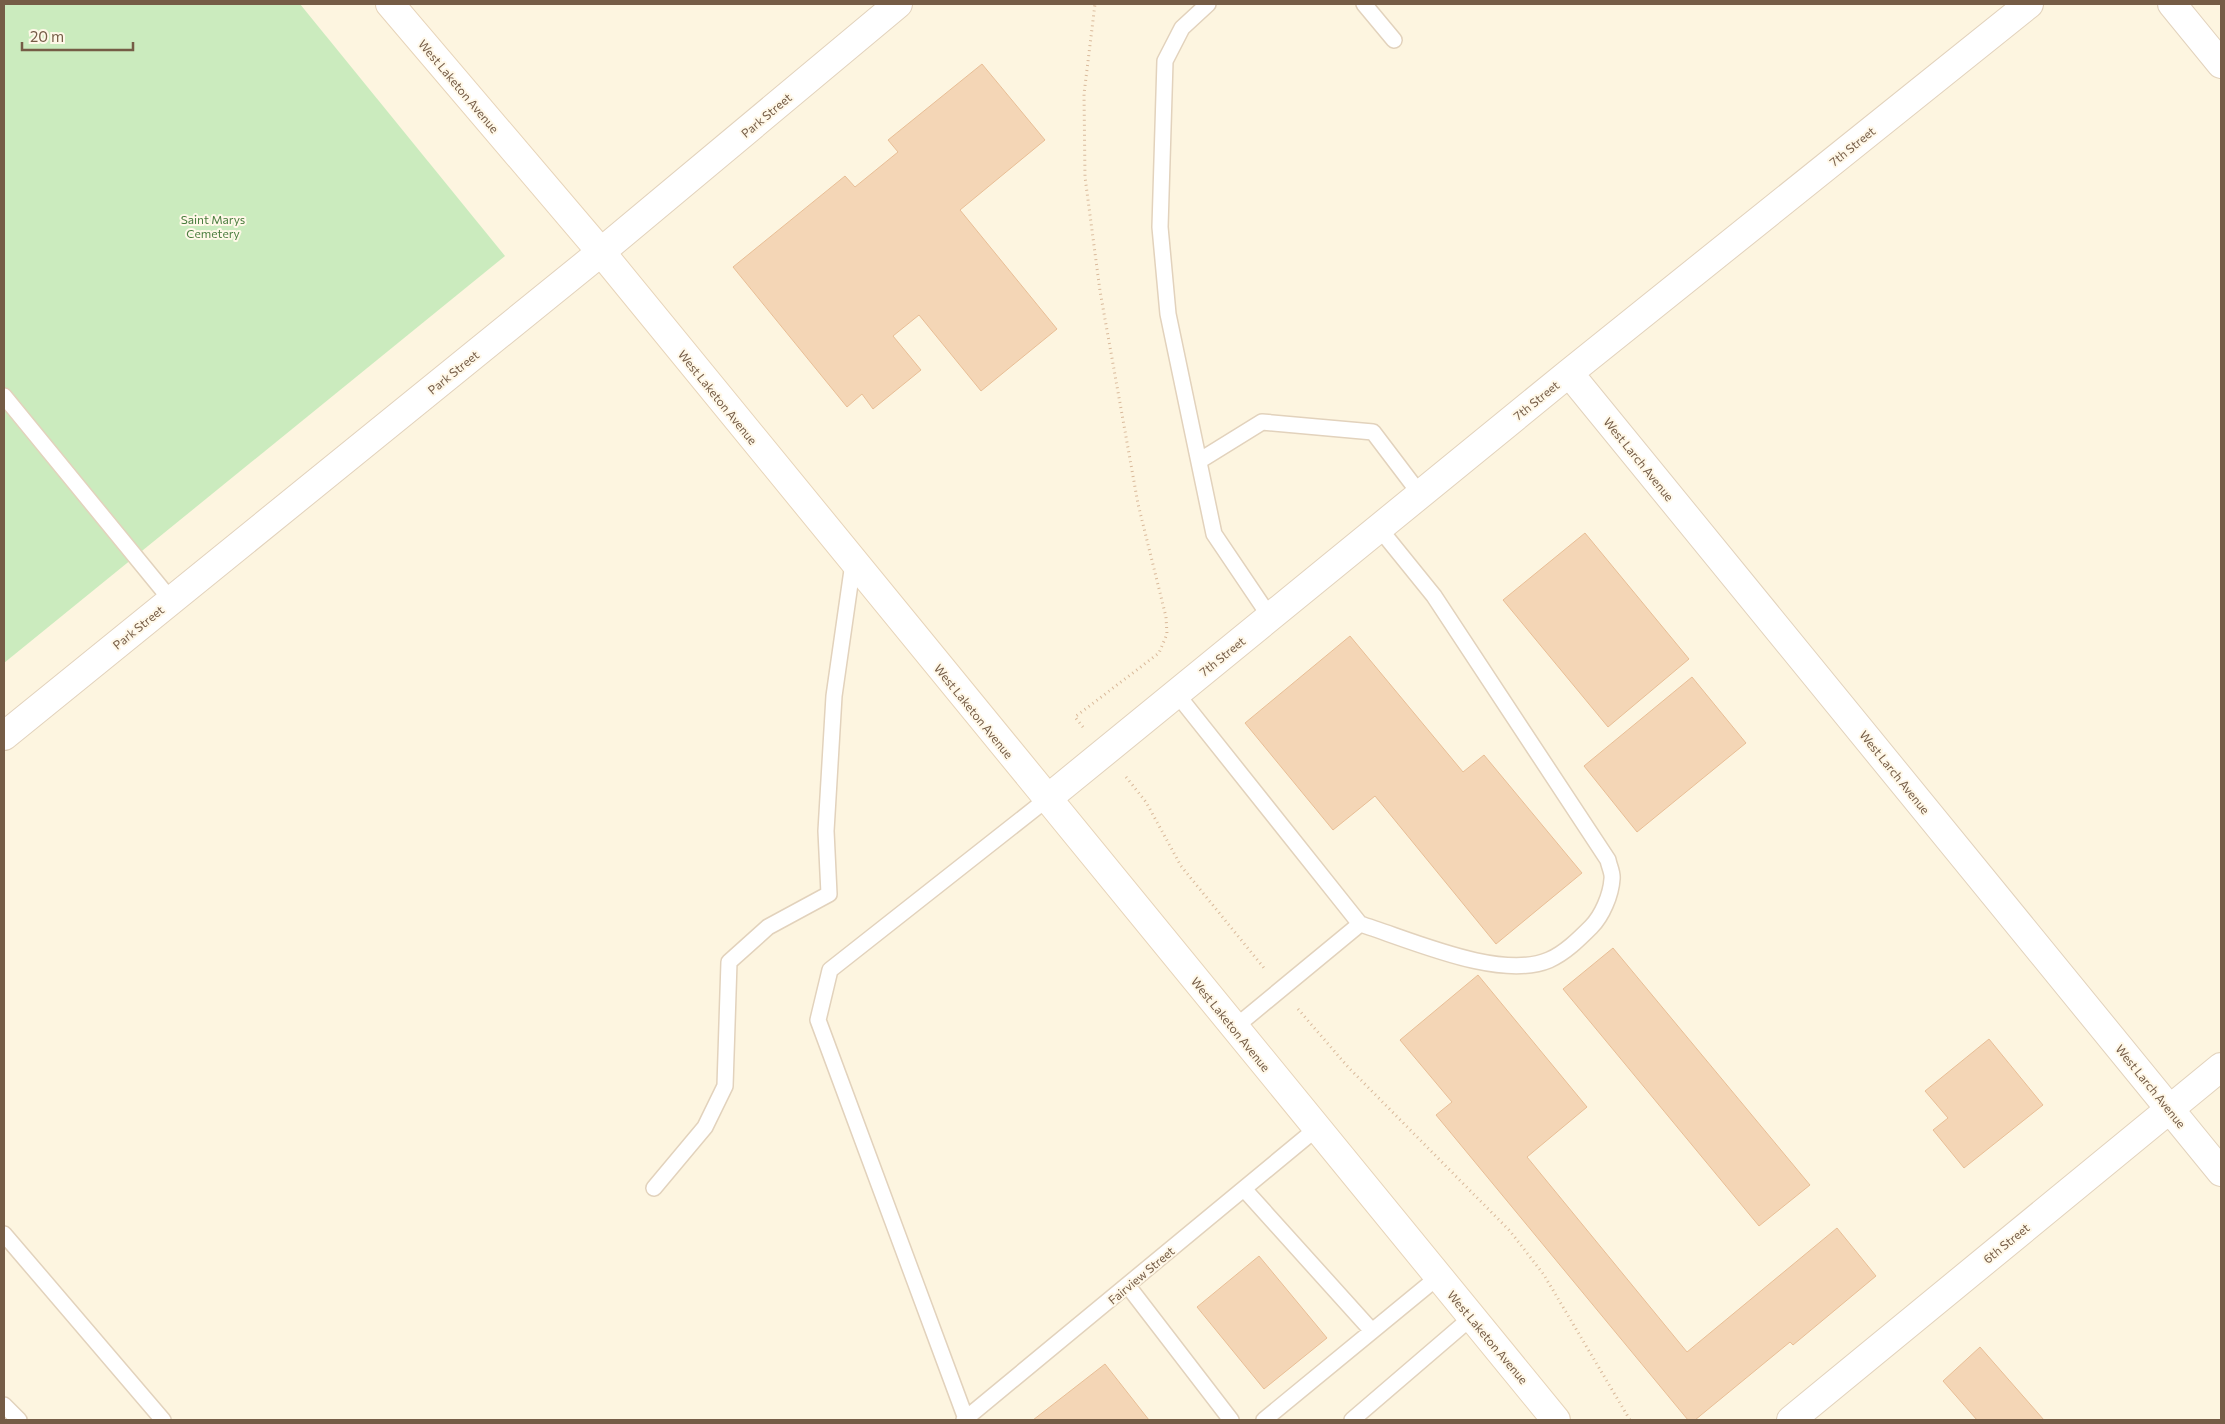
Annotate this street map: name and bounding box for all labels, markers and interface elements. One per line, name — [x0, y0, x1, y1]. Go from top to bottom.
scale bar — [22, 20, 134, 52]
text: 20 m — [30, 27, 64, 45]
street label: West Laketon Avenue — [416, 37, 502, 135]
street label: Park Street — [738, 90, 794, 140]
street label: 7th Street — [1826, 123, 1878, 169]
park label: Saint Marys Cemetery — [181, 212, 245, 240]
street label: Park Street — [425, 347, 481, 397]
street label: West Laketon Avenue — [676, 347, 760, 447]
street label: 7th Street — [1510, 377, 1562, 423]
street label: West Larch Avenue — [1601, 414, 1677, 504]
street label: Park Street — [110, 602, 166, 652]
street label: 7th Street — [1196, 633, 1248, 679]
street label: West Laketon Avenue — [932, 661, 1016, 761]
street label: West Larch Avenue — [1857, 727, 1933, 817]
street label: West Laketon Avenue — [1189, 974, 1273, 1074]
street label: West Larch Avenue — [2113, 1041, 2189, 1131]
street label: 6th Street — [1980, 1220, 2032, 1266]
street label: Fairview Street — [1105, 1243, 1177, 1307]
street label: West Laketon Avenue — [1445, 1288, 1531, 1386]

